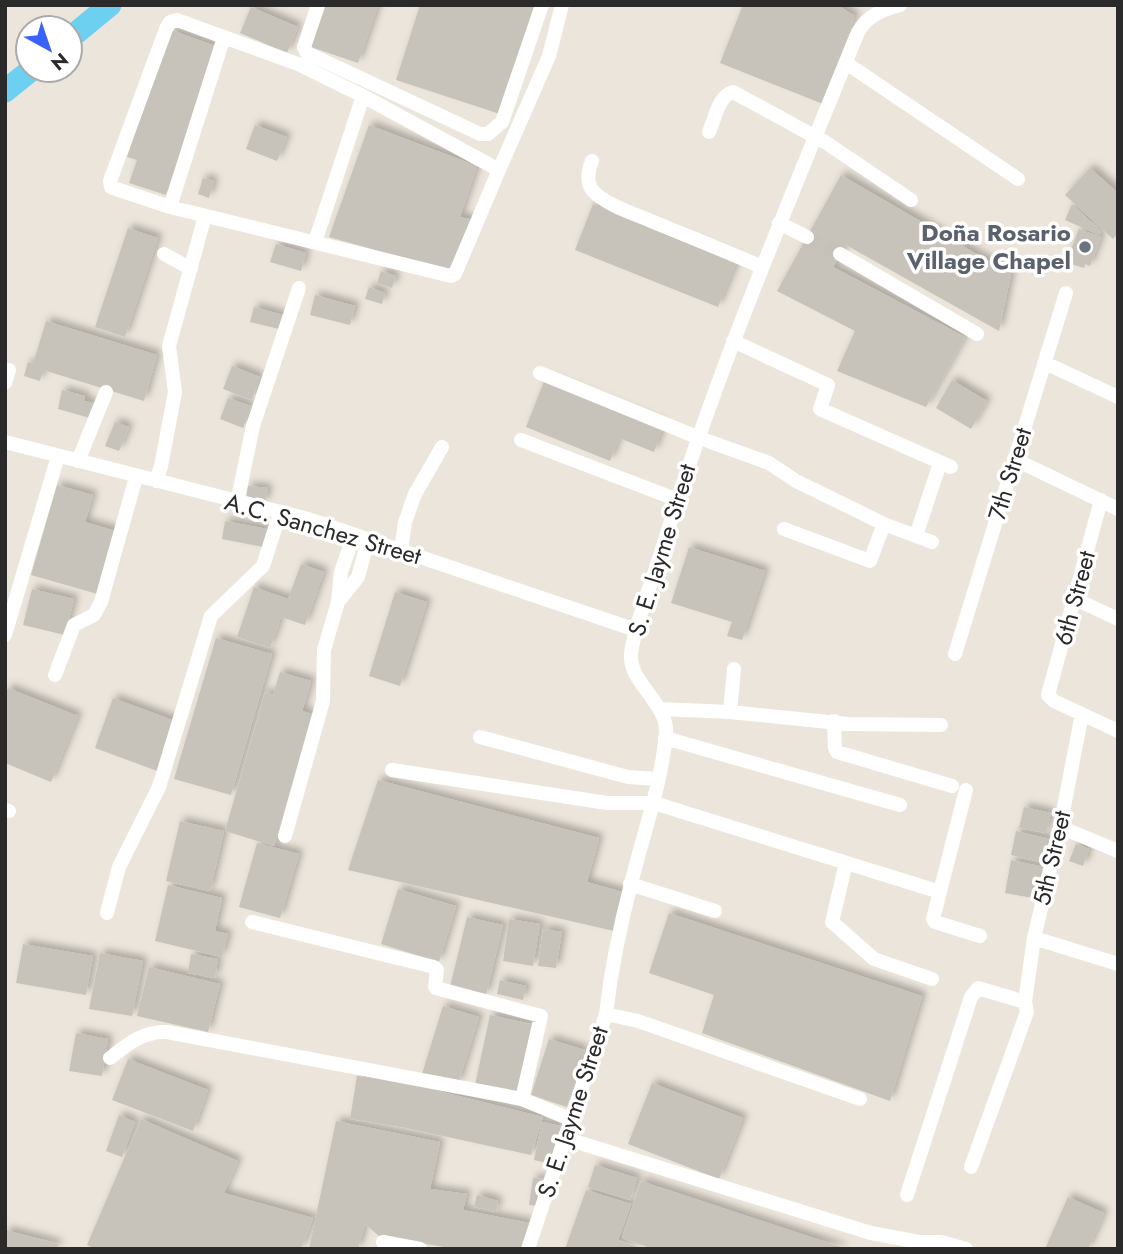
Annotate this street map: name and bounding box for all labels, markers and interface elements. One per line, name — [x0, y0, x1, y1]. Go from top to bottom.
north arrow — [14, 14, 84, 84]
text: N — [45, 46, 74, 77]
place label: Doña Rosario Village Chapel — [906, 215, 1071, 278]
marker: Doña Rosario Village Chapel — [1077, 239, 1093, 255]
street label: 7th Street — [979, 423, 1040, 525]
street label: S. E. Jayme Street — [619, 459, 704, 640]
street label: A.C. Sanchez Street — [221, 484, 426, 573]
street label: 6th Street — [1045, 546, 1104, 649]
street label: 5th Street — [1024, 807, 1079, 909]
street label: S. E. Jayme Street — [528, 1021, 617, 1202]

